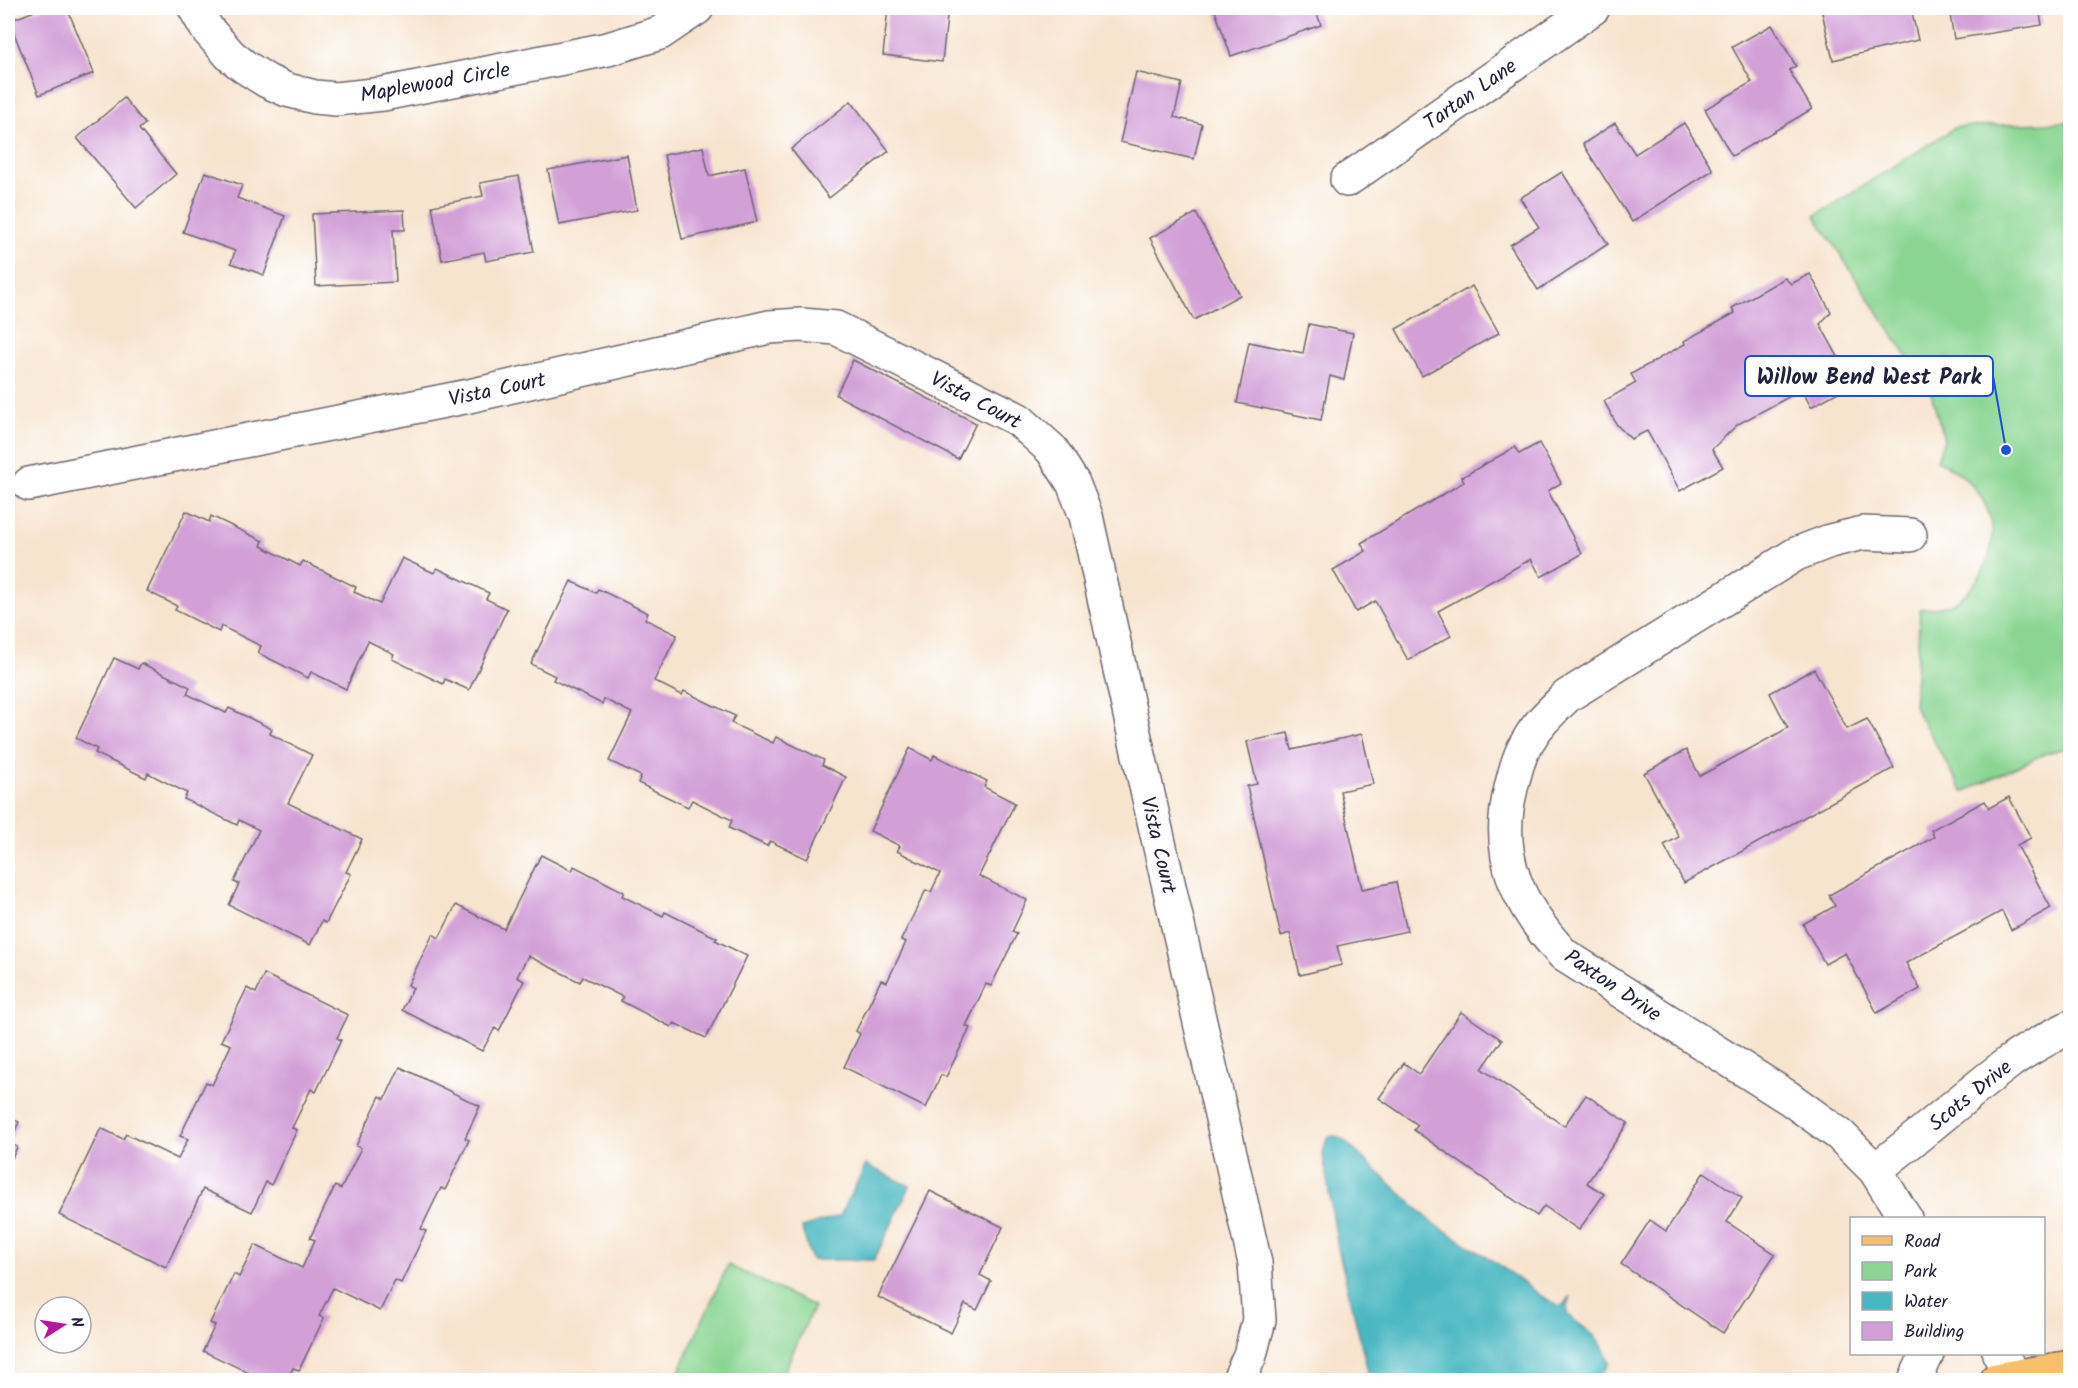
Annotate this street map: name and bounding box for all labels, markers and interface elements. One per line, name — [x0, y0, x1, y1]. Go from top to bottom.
street label: Tartan Lane — [1417, 51, 1525, 140]
street label: Maplewood Circle — [358, 54, 513, 113]
callout: Willow Bend West Park — [1745, 356, 1993, 396]
text: Willow Bend West Park — [1757, 361, 1982, 396]
street label: Vista Court — [446, 364, 550, 417]
street label: Vista Court — [924, 364, 1027, 439]
street label: Vista Court — [1130, 793, 1185, 898]
street label: Paxton Drive — [1557, 941, 1668, 1031]
street label: Scots Drive — [1922, 1052, 2020, 1140]
legend — [1850, 1217, 2045, 1355]
text: Road — [1904, 1228, 1941, 1257]
text: Park — [1904, 1258, 1937, 1287]
text: Water — [1904, 1288, 1949, 1317]
north arrow — [33, 1295, 93, 1355]
text: N — [63, 1315, 89, 1330]
text: Building — [1904, 1318, 1964, 1347]

